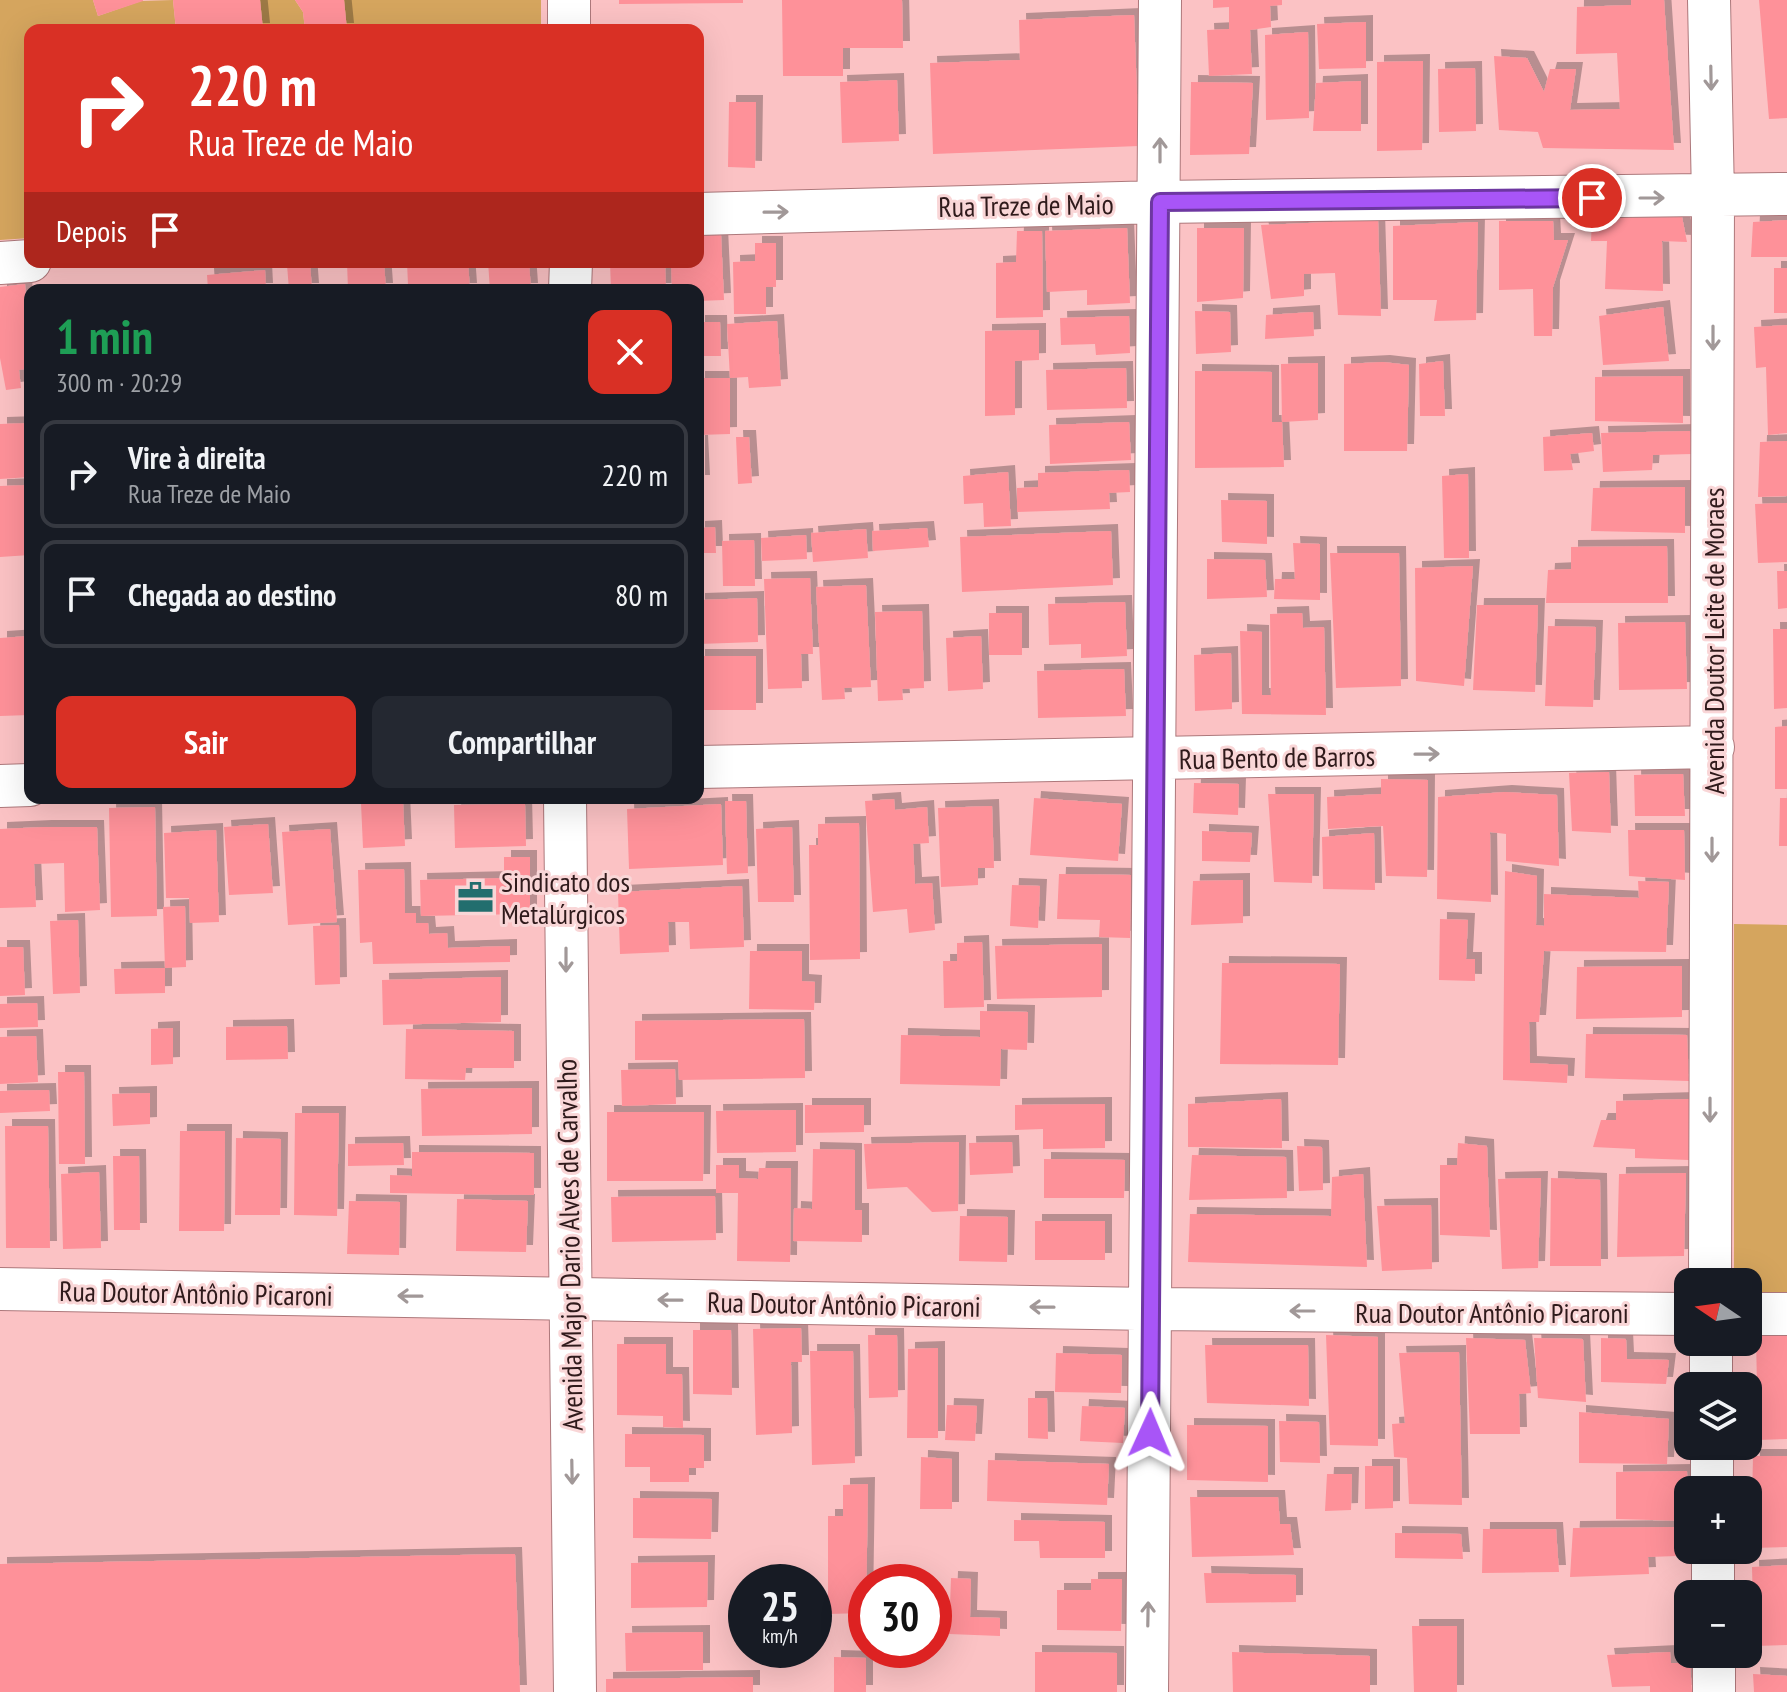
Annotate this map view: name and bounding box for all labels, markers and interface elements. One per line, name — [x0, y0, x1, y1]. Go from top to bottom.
text: 220 m — [188, 49, 317, 121]
icon: right — [56, 56, 160, 160]
one-way arrow — [1703, 64, 1718, 91]
text: Rua Treze de Maio — [188, 119, 413, 166]
one-way arrow — [1152, 137, 1168, 164]
pin — [1558, 164, 1626, 232]
icon: arrive — [1570, 176, 1614, 220]
street label: Rua Treze de Maio — [938, 185, 1114, 225]
one-way arrow — [1638, 190, 1665, 206]
one-way arrow — [762, 204, 789, 219]
icon: arrive — [143, 208, 187, 252]
text: Depois — [56, 211, 127, 250]
text: 1 min — [56, 305, 153, 367]
button: close — [588, 310, 672, 394]
one-way arrow — [1705, 324, 1721, 351]
text: 300 m · 20:29 — [56, 366, 182, 399]
text: Vire à direita — [128, 438, 266, 477]
icon: right — [60, 452, 104, 496]
text: 220 m — [602, 455, 668, 494]
text: Rua Treze de Maio — [128, 477, 291, 510]
street label: Avenida Doutor Leite de Moraes — [1695, 487, 1732, 795]
icon: arrive — [60, 572, 104, 616]
text: Chegada ao destino — [128, 575, 336, 614]
text: 80 m — [615, 575, 668, 614]
button: Sair — [56, 696, 356, 788]
button: Compartilhar — [372, 696, 672, 788]
street label: Rua Bento de Barros — [1179, 737, 1375, 777]
one-way arrow — [1413, 746, 1440, 761]
one-way arrow — [1704, 836, 1720, 863]
place label: Sindicato dos Metalúrgicos — [501, 863, 630, 932]
office icon: Sindicato dos Metalúrgicos — [456, 878, 494, 916]
one-way arrow — [558, 946, 574, 973]
street label: Avenida Major Dario Alves de Carvalho — [547, 1059, 591, 1431]
one-way arrow — [1702, 1096, 1718, 1123]
north arrow — [1674, 1268, 1762, 1356]
map controls — [1674, 1268, 1762, 1668]
street label: Rua Doutor Antônio Picaroni — [59, 1272, 333, 1314]
street label: Rua Doutor Antônio Picaroni — [707, 1283, 981, 1325]
one-way arrow — [397, 1288, 424, 1304]
one-way arrow — [657, 1293, 684, 1308]
street label: Rua Doutor Antônio Picaroni — [1355, 1294, 1629, 1331]
one-way arrow — [1029, 1300, 1056, 1315]
one-way arrow — [1289, 1303, 1316, 1319]
button: layers — [1674, 1372, 1762, 1460]
position arrow — [1108, 1391, 1192, 1475]
one-way arrow — [564, 1458, 580, 1485]
button: + — [1674, 1476, 1762, 1564]
speed limit sign: 30 — [848, 1564, 952, 1668]
text: 25 — [761, 1580, 799, 1632]
button: − — [1674, 1580, 1762, 1668]
one-way arrow — [1140, 1601, 1155, 1628]
text: km/h — [762, 1623, 798, 1649]

